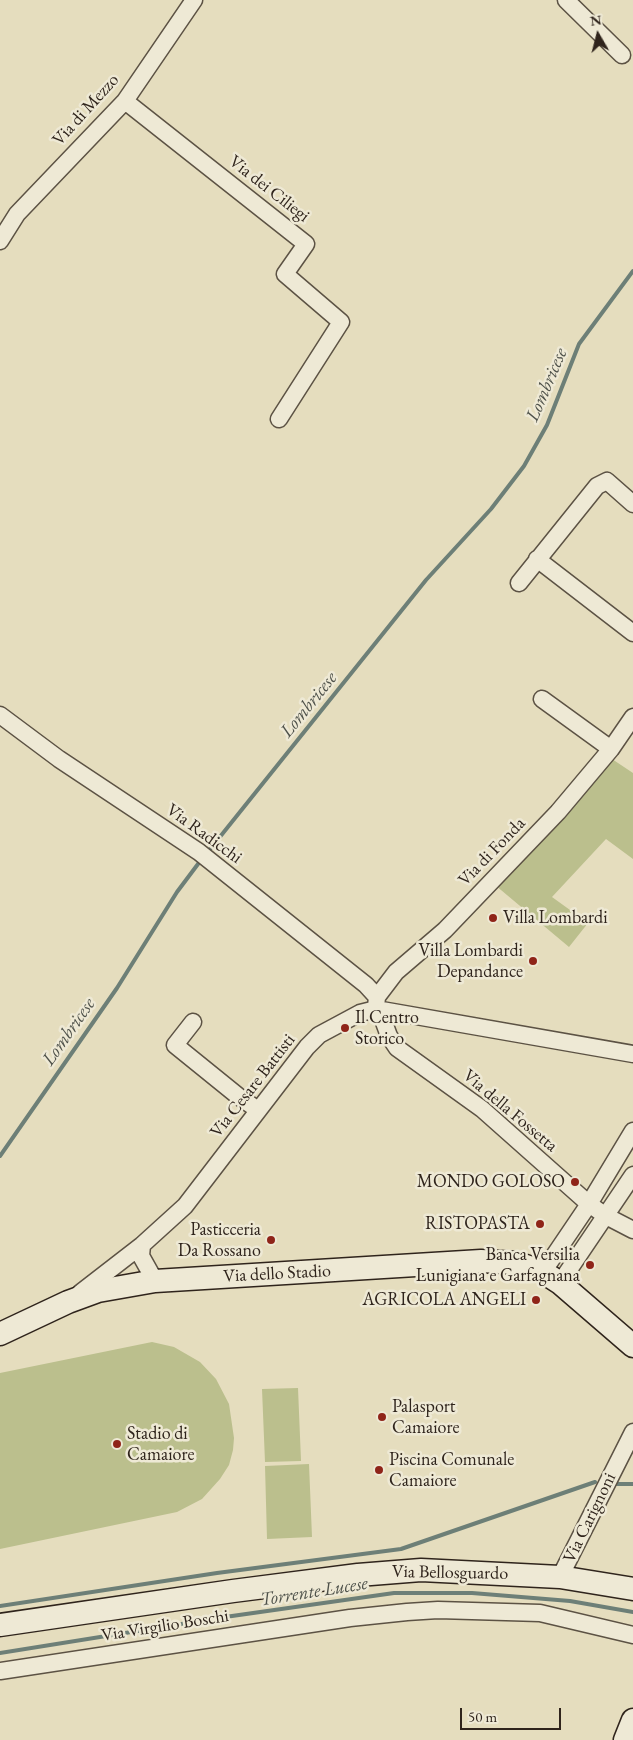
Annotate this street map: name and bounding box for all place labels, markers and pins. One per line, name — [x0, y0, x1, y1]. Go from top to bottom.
place label: Villa Lombardi — [503, 907, 608, 929]
marker: Villa Lombardi — [487, 912, 499, 924]
place label: Villa Lombardi Depandance — [418, 940, 523, 982]
marker: Villa Lombardi Depandance — [527, 955, 539, 967]
place label: Il Centro Storico — [355, 1007, 419, 1050]
marker: Il Centro Storico — [339, 1022, 351, 1034]
place label: MONDO GOLOSO — [417, 1171, 565, 1193]
marker: MONDO GOLOSO — [569, 1176, 581, 1188]
place label: RISTOPASTA — [425, 1213, 530, 1235]
marker: RISTOPASTA — [534, 1218, 546, 1230]
place label: Pasticceria Da Rossano — [178, 1219, 261, 1262]
marker: Pasticceria Da Rossano — [265, 1234, 277, 1246]
place label: Banca Versilia Lunigiana e Garfagnana — [416, 1244, 580, 1286]
marker: Banca Versilia Lunigiana e Garfagnana — [584, 1259, 596, 1271]
place label: AGRICOLA ANGELI — [362, 1289, 526, 1311]
marker: AGRICOLA ANGELI — [530, 1294, 542, 1306]
place label: Palasport Camaiore — [392, 1396, 459, 1438]
marker: Palasport Camaiore — [376, 1411, 388, 1423]
place label: Stadio di Camaiore — [127, 1423, 194, 1466]
marker: Stadio di Camaiore — [111, 1438, 123, 1450]
place label: Piscina Comunale Camaiore — [389, 1449, 514, 1492]
marker: Piscina Comunale Camaiore — [373, 1464, 385, 1476]

